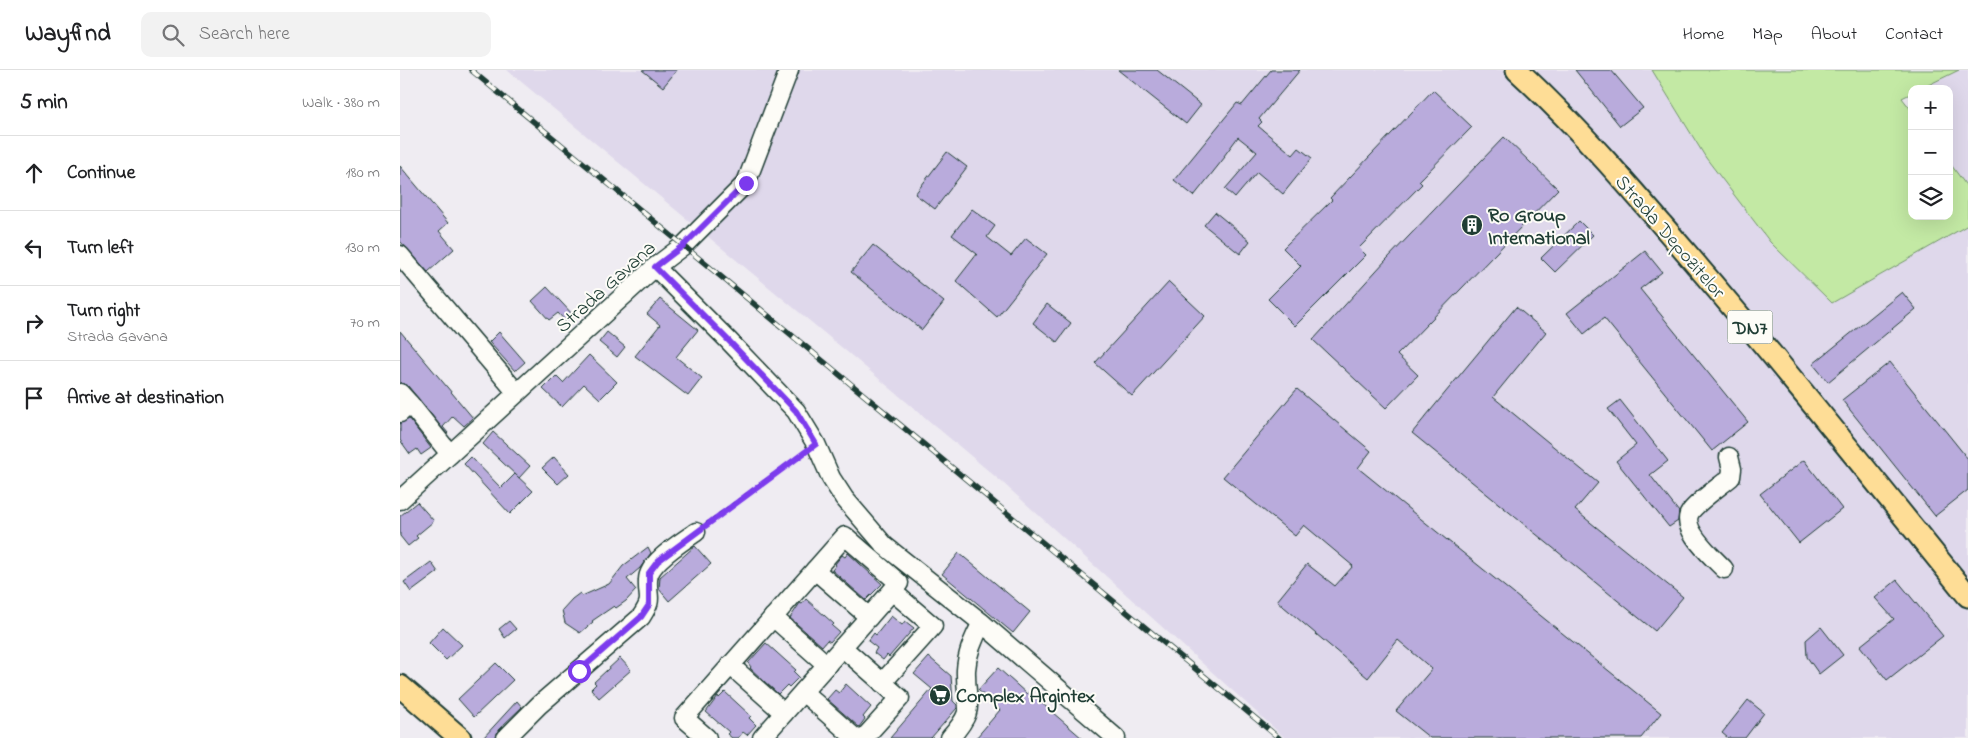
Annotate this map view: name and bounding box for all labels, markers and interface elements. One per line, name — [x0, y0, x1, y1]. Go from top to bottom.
search box — [141, 12, 491, 57]
text: Wayfind — [25, 17, 111, 52]
icon: search — [159, 21, 187, 49]
text: Search here — [199, 21, 290, 48]
text: Home — [1683, 22, 1724, 48]
text: Map — [1752, 22, 1783, 48]
text: About — [1811, 22, 1857, 48]
text: Contact — [1885, 22, 1943, 48]
map controls — [1908, 85, 1953, 220]
button: + — [1908, 85, 1953, 130]
text: 5 min — [20, 88, 68, 118]
text: Walk · 380 m — [302, 91, 380, 115]
button: − — [1908, 130, 1953, 175]
icon: ahead — [20, 159, 48, 187]
text: Continue — [67, 160, 135, 187]
text: 180 m — [346, 161, 380, 185]
street label: Strada Depozitelor — [1607, 169, 1732, 307]
route end — [735, 172, 758, 195]
button: layers — [1908, 175, 1953, 220]
place label: Ro Group International — [1488, 202, 1590, 254]
building icon: Ro Group International — [1460, 213, 1484, 237]
icon: left — [20, 234, 48, 262]
text: Turn left — [67, 235, 134, 262]
street label: Strada Gavana — [550, 235, 663, 341]
text: 130 m — [345, 236, 380, 260]
text: Turn right — [67, 298, 140, 325]
icon: right — [20, 309, 48, 337]
road number: DN7 — [1728, 310, 1772, 344]
text: 70 m — [350, 311, 380, 335]
text: Strada Gavana — [67, 325, 168, 349]
icon: arrive — [20, 384, 48, 412]
text: Arrive at destination — [67, 385, 224, 412]
route start — [568, 660, 591, 683]
supermarket icon: Complex Argintex — [928, 683, 952, 707]
place label: Complex Argintex — [956, 683, 1095, 713]

